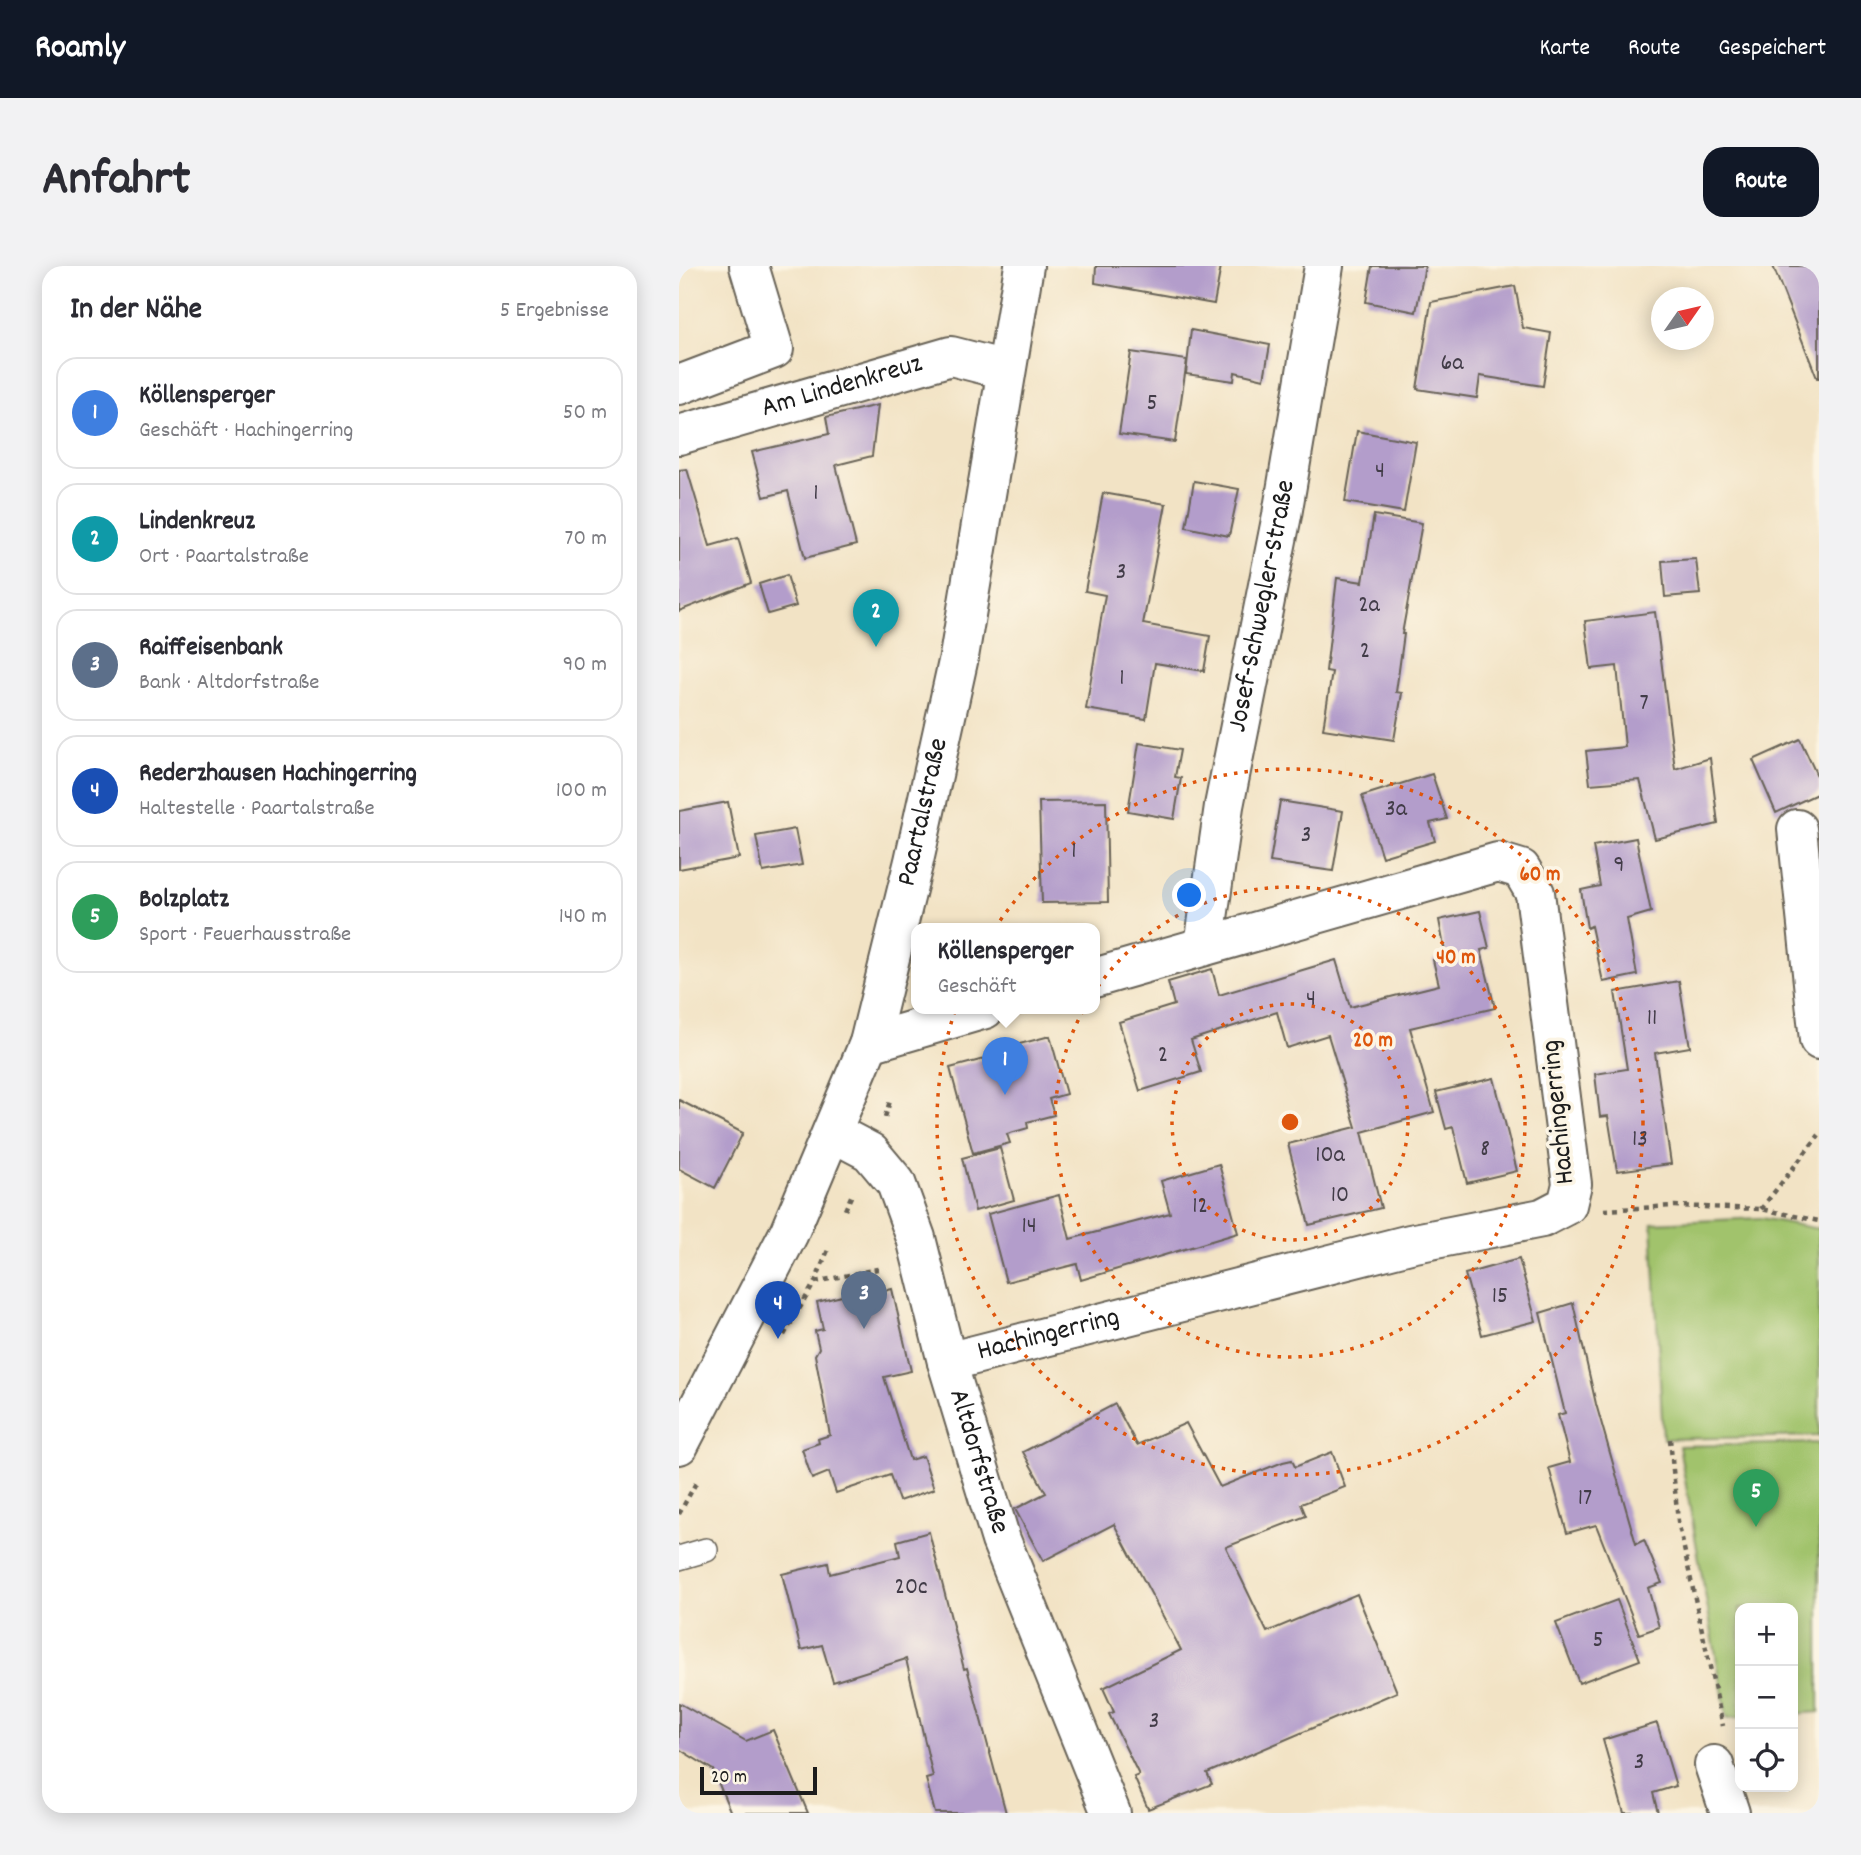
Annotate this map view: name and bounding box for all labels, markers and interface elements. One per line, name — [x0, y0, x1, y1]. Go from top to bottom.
text: Roamly — [35, 26, 125, 73]
text: Karte — [1539, 32, 1590, 66]
text: Route — [1628, 32, 1680, 66]
text: Gespeichert — [1718, 32, 1826, 66]
text: Anfahrt — [42, 147, 190, 217]
button: Route — [1703, 147, 1819, 217]
north arrow — [1651, 287, 1714, 350]
text: In der Nähe — [70, 290, 202, 333]
text: 5 Ergebnisse — [500, 295, 609, 328]
street label: Am Lindenkreuz — [757, 345, 928, 430]
house number: 6a — [1440, 347, 1464, 381]
text: Köllensperger — [139, 378, 275, 415]
house number: 5 — [1146, 387, 1158, 421]
text: 1 — [92, 397, 98, 430]
text: 50 m — [563, 397, 607, 430]
text: Geschäft · Hachingerring — [139, 415, 353, 448]
house number: 4 — [1375, 455, 1385, 489]
house number: 1 — [813, 477, 819, 511]
street label: Josef-Schwegler-Straße — [1219, 477, 1308, 736]
text: Lindenkreuz — [139, 504, 255, 541]
text: 2 — [90, 523, 100, 556]
text: 70 m — [565, 523, 607, 556]
text: Ort · Paartalstraße — [139, 541, 309, 574]
house number: 3 — [1116, 556, 1126, 590]
pin: 2 — [853, 589, 899, 647]
house number: 2a — [1358, 589, 1381, 623]
text: Raiffeisenbank — [139, 630, 283, 667]
house number: 2 — [1360, 635, 1370, 669]
text: 3 — [90, 649, 100, 682]
text: 90 m — [563, 649, 607, 682]
house number: 1 — [1119, 662, 1125, 696]
text: Bank · Altdorfstraße — [139, 667, 319, 700]
house number: 7 — [1639, 687, 1649, 721]
street label: Paartalstraße — [888, 735, 960, 891]
text: Rederzhausen Hachingerring — [139, 756, 417, 793]
text: 4 — [90, 775, 100, 808]
text: 100 m — [556, 775, 607, 808]
text: Haltestelle · Paartalstraße — [139, 793, 375, 826]
house number: 3a — [1385, 793, 1408, 827]
house number: 3 — [1301, 819, 1311, 853]
house number: 1 — [1071, 835, 1077, 869]
house number: 9 — [1614, 849, 1625, 883]
text: 60 m — [1520, 861, 1560, 891]
your location — [1172, 878, 1206, 912]
text: Bolzplatz — [139, 882, 229, 919]
text: 5 — [90, 901, 100, 934]
text: 140 m — [559, 901, 607, 934]
text: Sport · Feuerhausstraße — [139, 919, 351, 952]
popup — [911, 923, 1100, 1014]
text: Köllensperger — [938, 934, 1073, 971]
text: 40 m — [1436, 944, 1476, 974]
text: Geschäft — [938, 971, 1017, 1004]
house number: 4 — [1306, 983, 1316, 1017]
house number: 11 — [1647, 1002, 1657, 1036]
text: 20 m — [1353, 1027, 1393, 1057]
pin: 1 — [982, 1037, 1028, 1095]
street label: Hachingerring — [1533, 1038, 1587, 1186]
house number: 2 — [1158, 1039, 1168, 1073]
centre of rings — [1278, 1110, 1302, 1134]
house number: 13 — [1632, 1123, 1648, 1157]
house number: 8 — [1480, 1133, 1490, 1167]
house number: 10a — [1315, 1139, 1346, 1173]
house number: 10 — [1331, 1179, 1349, 1213]
house number: 12 — [1192, 1190, 1208, 1224]
house number: 14 — [1021, 1210, 1037, 1244]
pin: 3 — [841, 1271, 887, 1329]
house number: 15 — [1492, 1280, 1508, 1314]
pin: 4 — [755, 1281, 801, 1339]
street label: Hachingerring — [973, 1299, 1124, 1373]
street label: Altdorfstraße — [936, 1384, 1018, 1539]
pin: 5 — [1733, 1469, 1779, 1527]
house number: 17 — [1578, 1482, 1592, 1516]
house number: 20c — [894, 1571, 928, 1605]
map controls — [1735, 1603, 1798, 1792]
button: + — [1735, 1603, 1798, 1666]
house number: 5 — [1592, 1624, 1604, 1658]
button: − — [1735, 1666, 1798, 1729]
house number: 3 — [1149, 1705, 1159, 1739]
button: locate — [1735, 1729, 1798, 1792]
house number: 3 — [1634, 1746, 1644, 1780]
scale bar — [700, 1764, 817, 1796]
text: 20 m — [711, 1765, 747, 1792]

